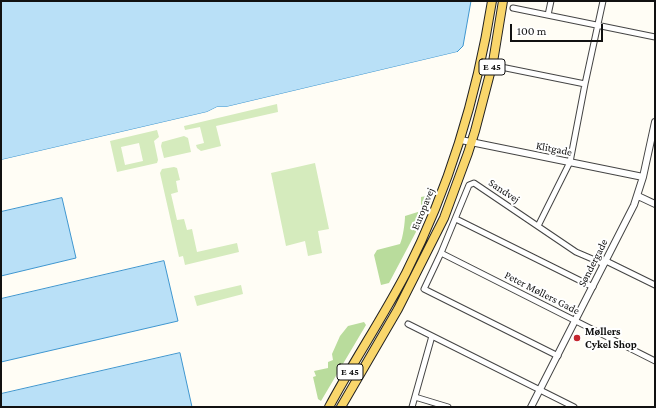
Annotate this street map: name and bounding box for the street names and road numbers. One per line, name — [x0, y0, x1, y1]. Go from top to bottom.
road number: E 45 — [479, 59, 505, 75]
street label: Klitgade — [535, 139, 573, 159]
street label: Sandvej — [486, 176, 522, 206]
street label: Europavej — [409, 186, 437, 232]
street label: Søndergade — [575, 237, 611, 289]
street label: Peter Møllers Gade — [502, 268, 582, 318]
road number: E 45 — [337, 364, 363, 380]

